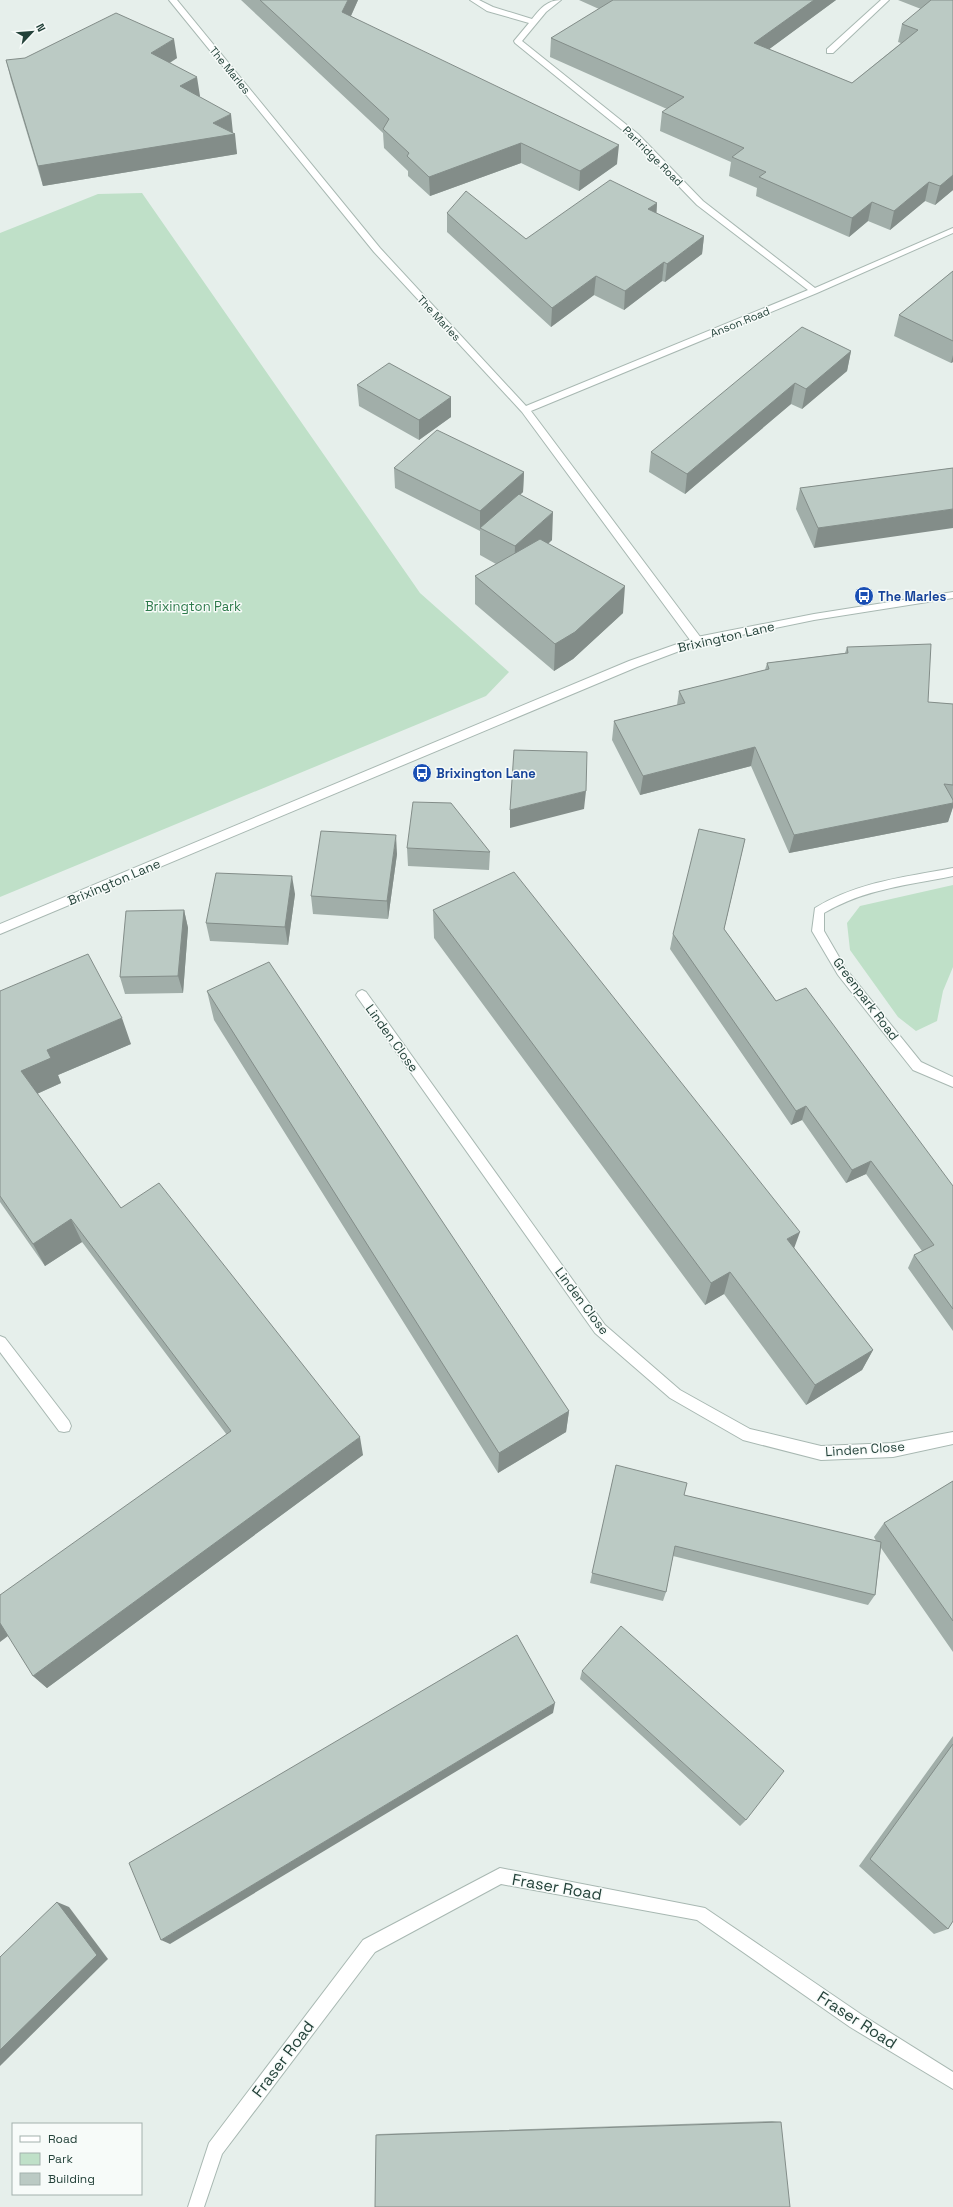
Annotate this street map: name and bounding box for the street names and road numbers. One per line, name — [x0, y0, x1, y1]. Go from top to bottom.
street label: The Marles — [206, 43, 254, 97]
street label: Partridge Road — [620, 123, 686, 189]
street label: The Marles — [414, 292, 464, 344]
street label: Anson Road — [708, 304, 772, 340]
street label: Brixington Lane — [676, 618, 776, 656]
street label: Brixington Lane — [65, 855, 163, 909]
street label: Greenpark Road — [829, 954, 903, 1044]
street label: Linden Close — [362, 1001, 422, 1075]
street label: Linden Close — [551, 1264, 613, 1338]
street label: Linden Close — [825, 1438, 905, 1460]
street label: Fraser Road — [510, 1869, 604, 1905]
street label: Fraser Road — [813, 1986, 901, 2054]
street label: Fraser Road — [247, 2016, 319, 2102]

